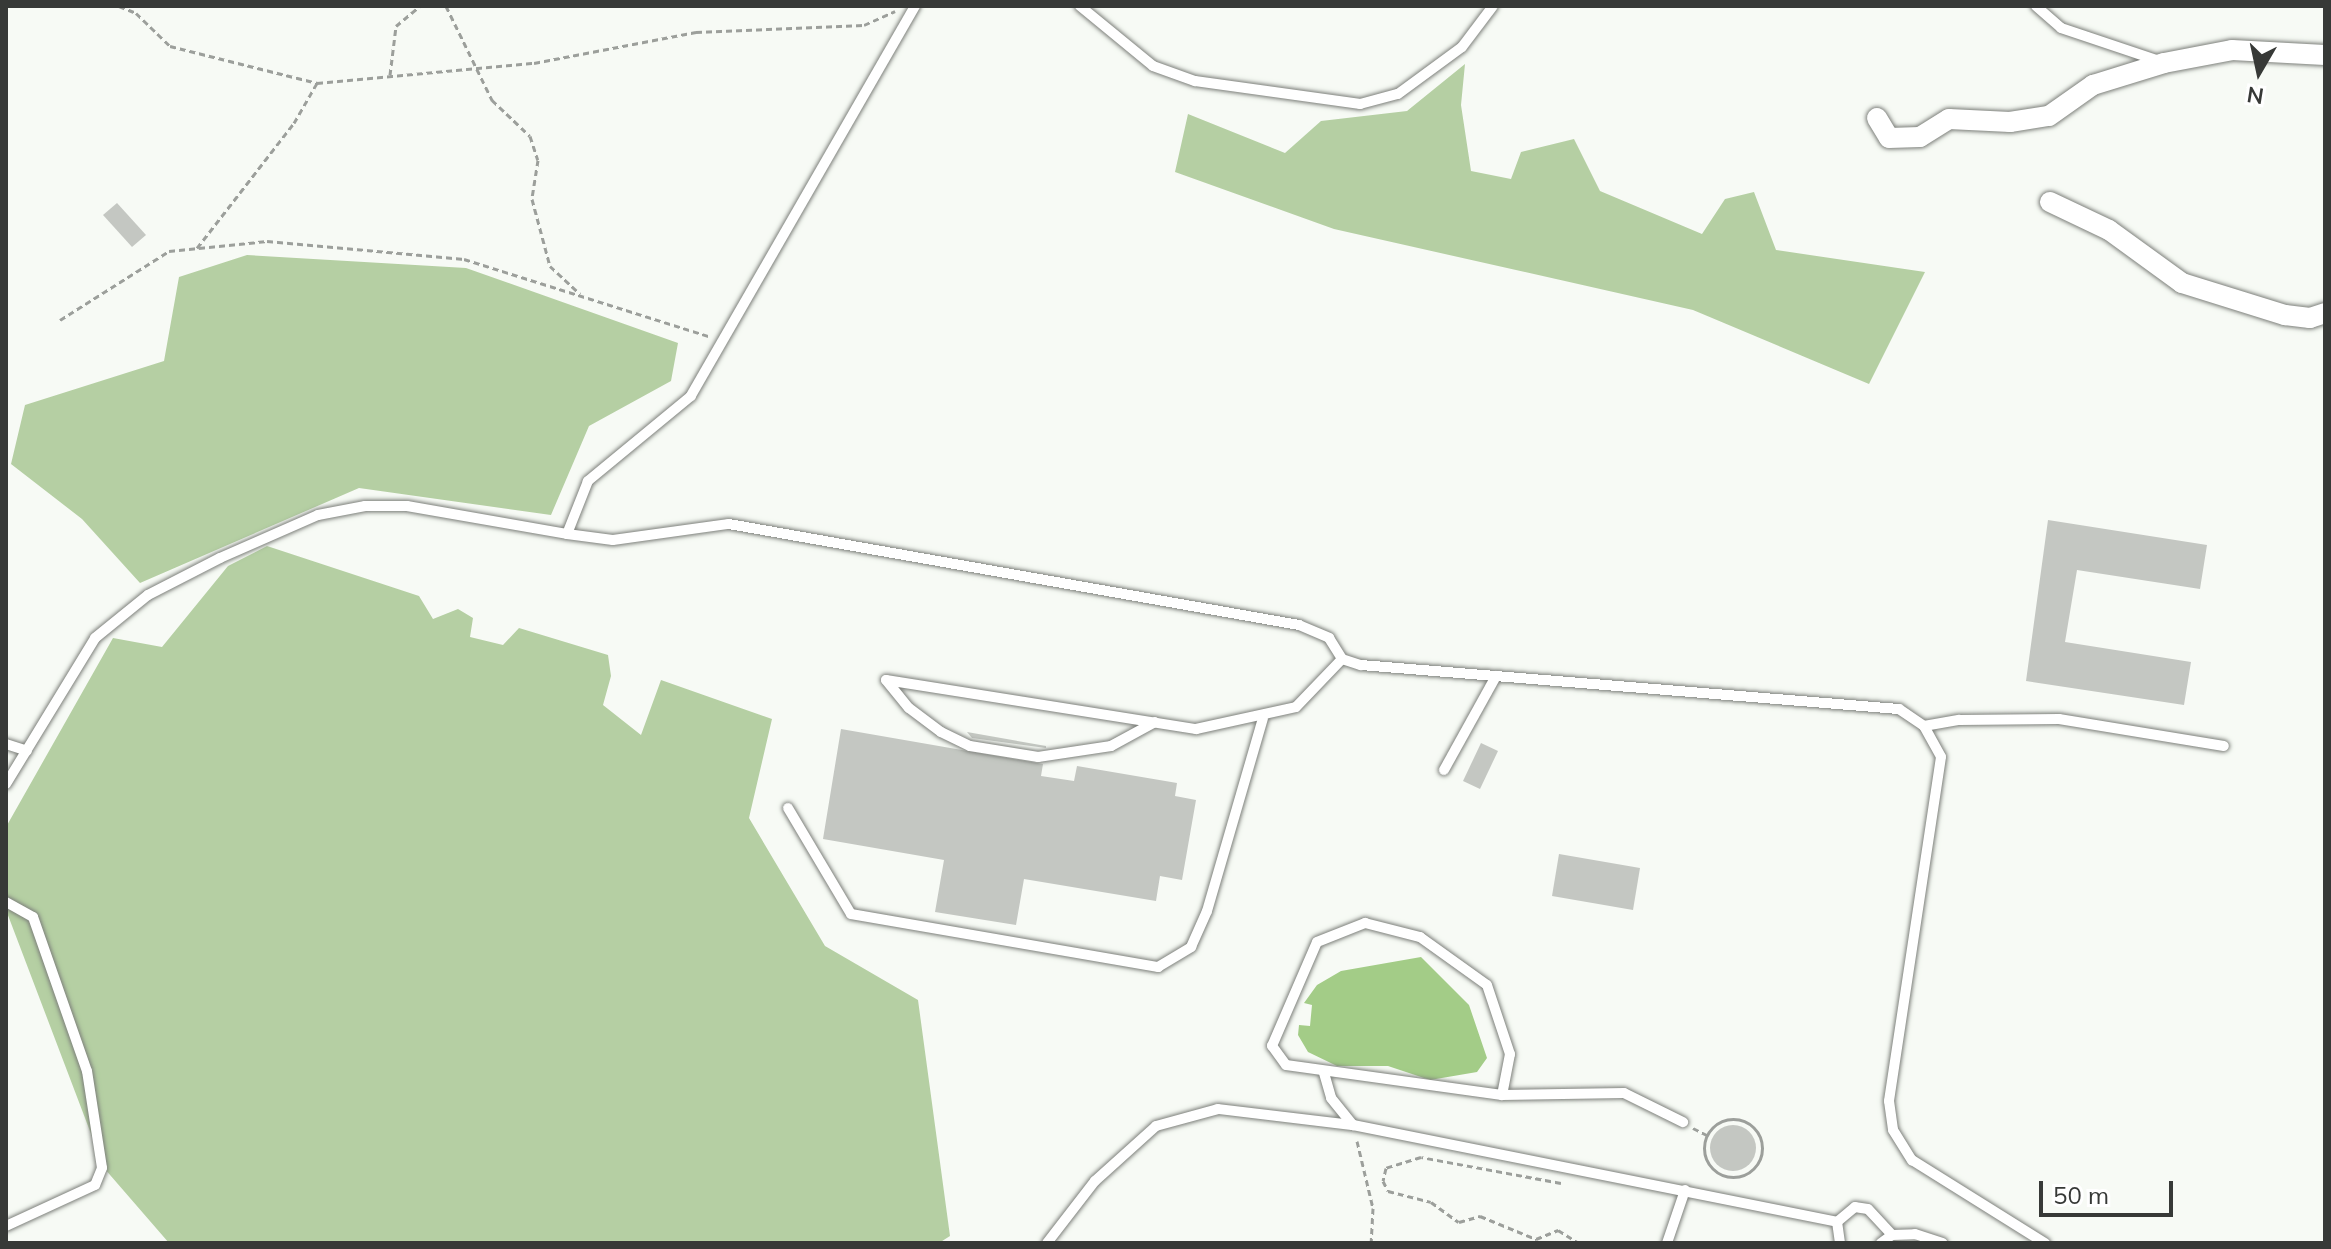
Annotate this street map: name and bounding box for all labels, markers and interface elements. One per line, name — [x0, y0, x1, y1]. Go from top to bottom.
north arrow — [2219, 32, 2299, 112]
text: N — [2245, 81, 2266, 111]
scale bar — [2043, 1165, 2177, 1215]
text: 50 m — [2053, 1180, 2109, 1210]

